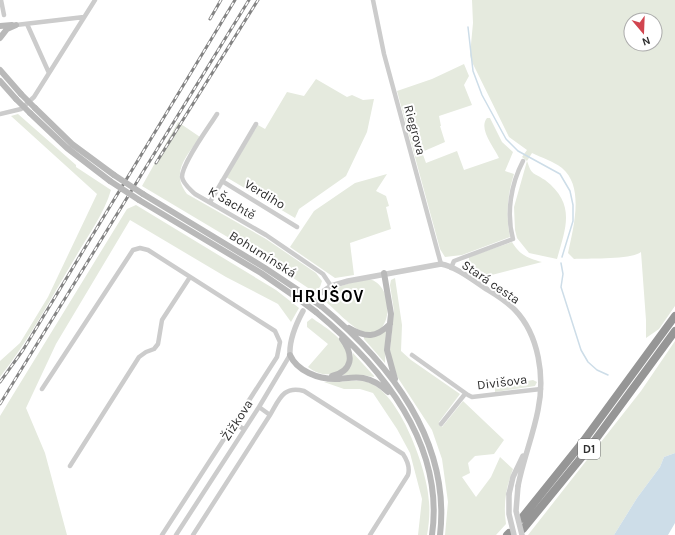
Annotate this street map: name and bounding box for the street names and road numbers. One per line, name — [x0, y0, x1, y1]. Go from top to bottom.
street label: Riegrova — [401, 103, 429, 157]
street label: Verdiho — [242, 176, 288, 212]
street label: K Šachtě — [206, 183, 259, 223]
street label: Bohumínská — [227, 227, 299, 281]
street label: Stará cesta — [459, 257, 523, 307]
street label: Divišova — [476, 371, 528, 393]
street label: Žižkova — [217, 396, 256, 443]
road number: D1 — [578, 439, 600, 459]

